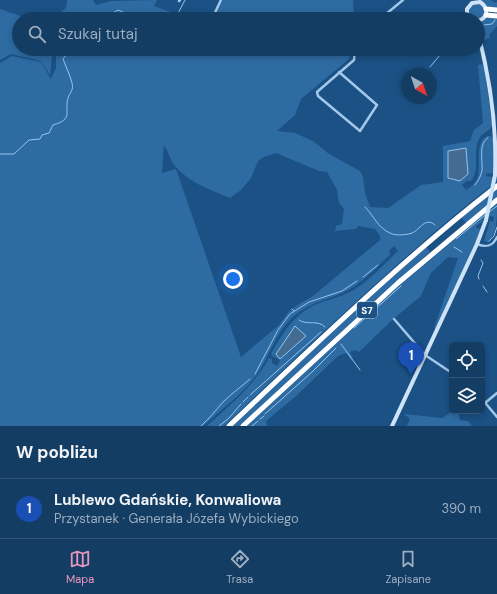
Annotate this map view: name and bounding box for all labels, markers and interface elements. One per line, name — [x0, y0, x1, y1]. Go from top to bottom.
search box — [12, 12, 485, 56]
icon: search — [26, 23, 48, 45]
text: Szukaj tutaj — [58, 24, 138, 44]
north arrow — [401, 68, 437, 104]
your location — [223, 269, 243, 289]
road number: S7 — [357, 302, 377, 318]
pin: 1 — [398, 342, 424, 375]
map controls — [449, 342, 485, 414]
button: locate — [449, 342, 485, 378]
button: layers — [449, 378, 485, 414]
text: W pobliżu — [16, 441, 98, 463]
text: Lublewo Gdańskie, Konwaliowa — [54, 490, 281, 510]
text: 1 — [27, 500, 31, 517]
text: 390 m — [442, 500, 481, 517]
text: Przystanek · Generała Józefa Wybickiego — [54, 510, 299, 527]
tab: Mapa — [66, 548, 94, 586]
tab: Trasa — [226, 548, 253, 586]
tab: Zapisane — [385, 548, 431, 586]

